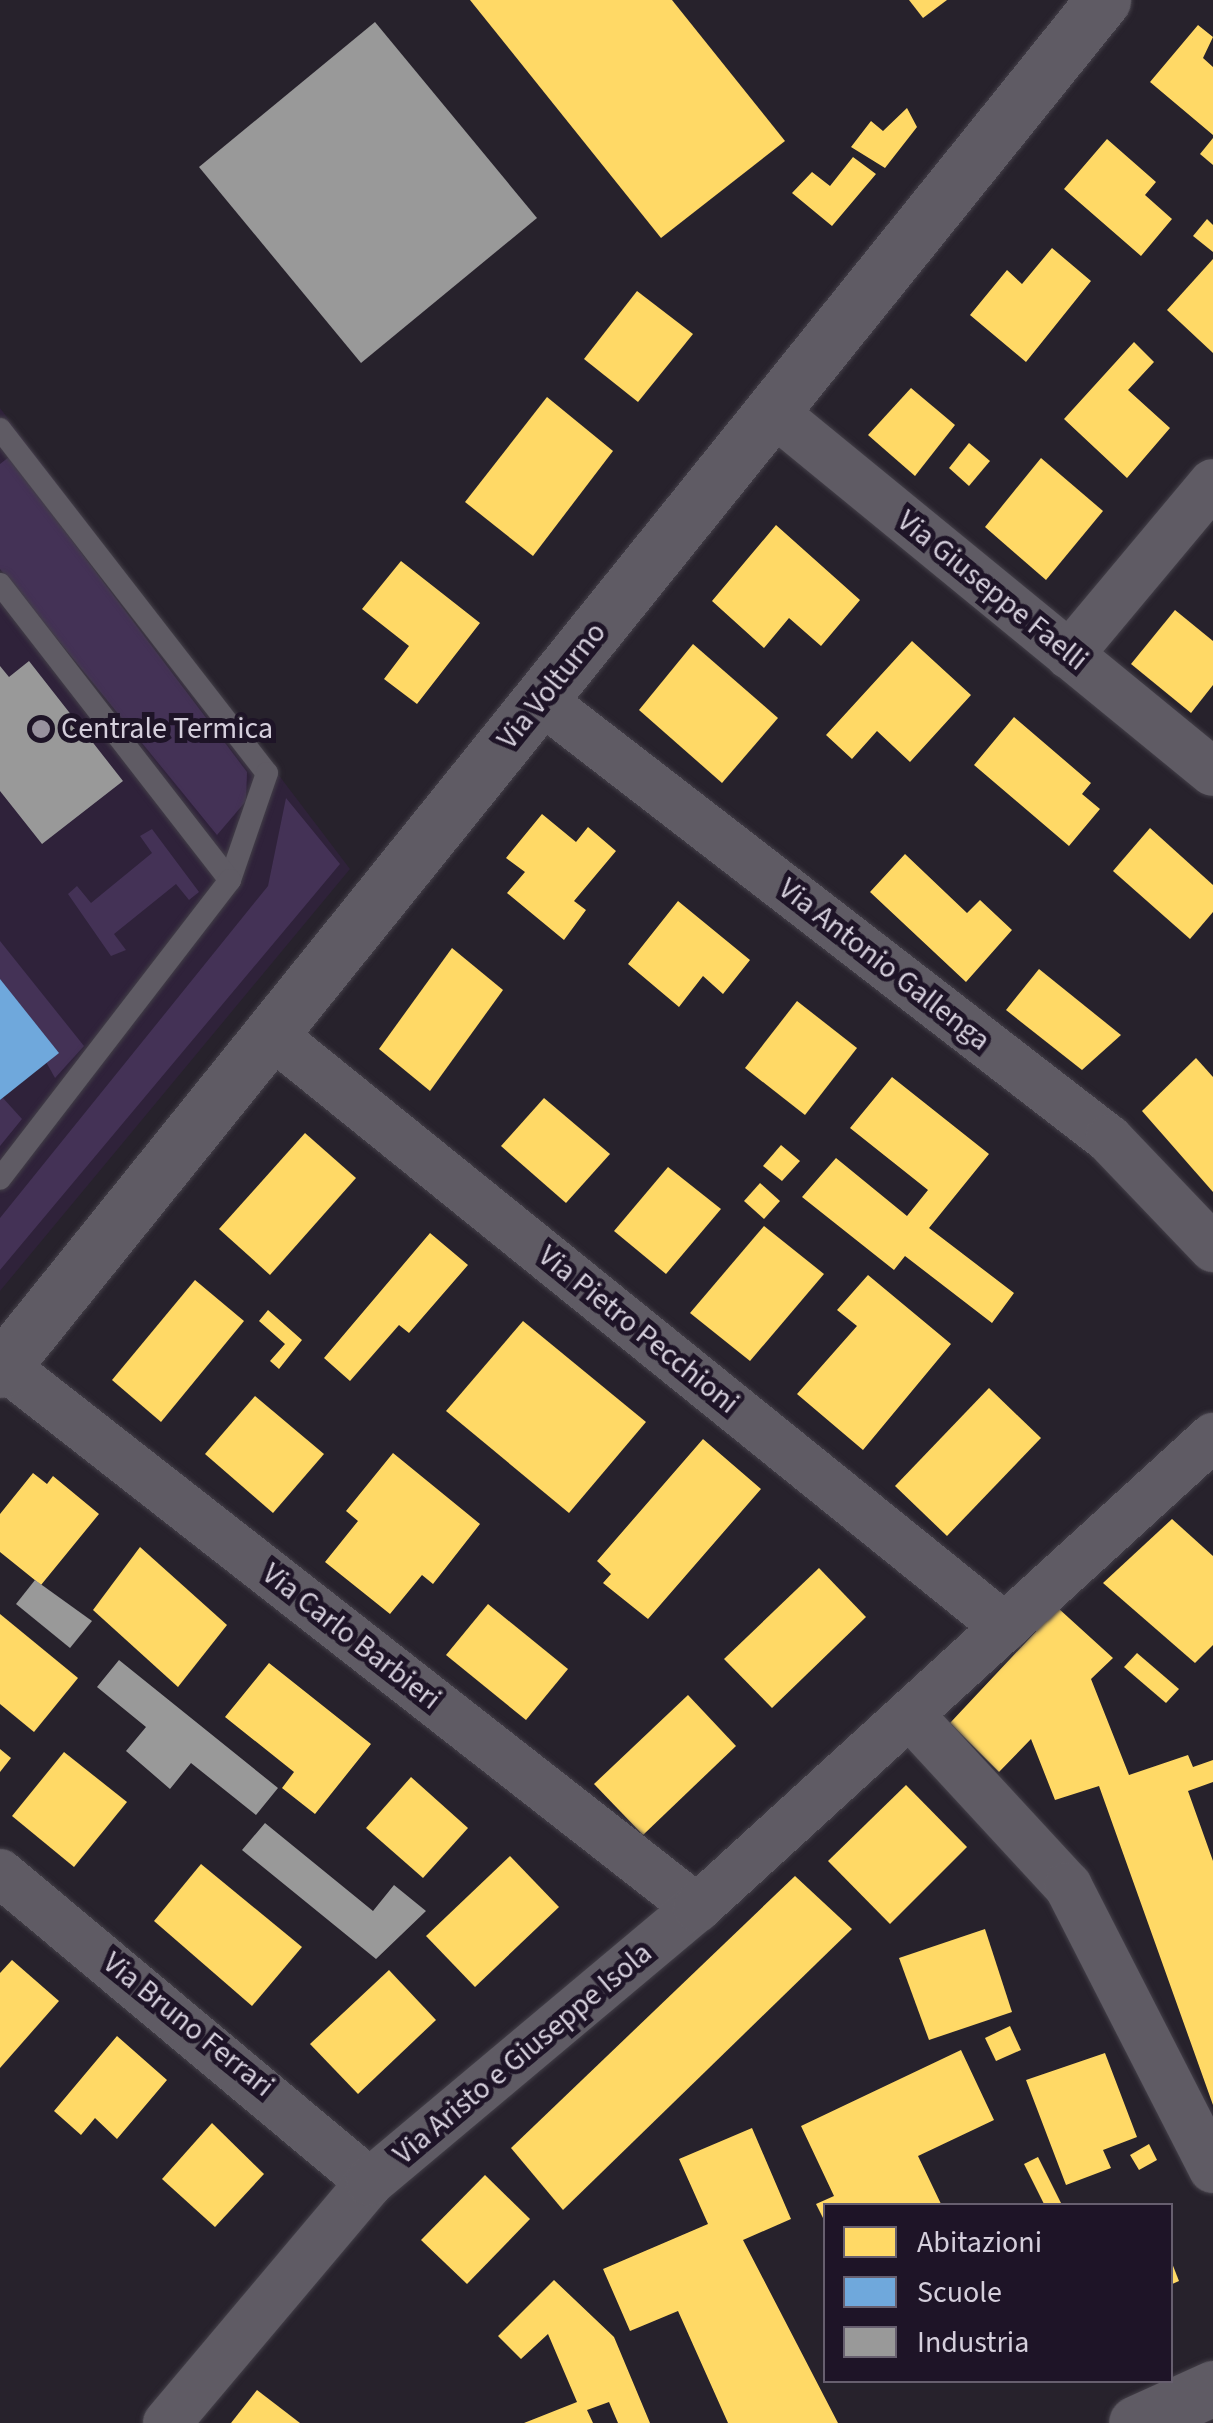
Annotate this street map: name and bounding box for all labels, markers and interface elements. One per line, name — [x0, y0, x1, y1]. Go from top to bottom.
street label: Via Giuseppe Faelli — [890, 503, 1094, 679]
street label: Via Volturno — [490, 615, 614, 757]
place label: Centrale Termica — [61, 711, 273, 747]
marker: Centrale Termica — [30, 718, 52, 740]
street label: Via Antonio Gallenga — [771, 871, 997, 1059]
street label: Via Pietro Pecchioni — [531, 1238, 745, 1422]
street label: Via Carlo Barbieri — [255, 1556, 447, 1718]
street label: Via Aristo e Giuseppe Isola — [386, 1935, 660, 2173]
street label: Via Bruno Ferrari — [95, 1945, 281, 2105]
legend — [823, 2203, 1173, 2383]
text: Abitazioni — [917, 2221, 1042, 2264]
text: Scuole — [917, 2271, 1002, 2314]
text: Industria — [917, 2321, 1029, 2364]

